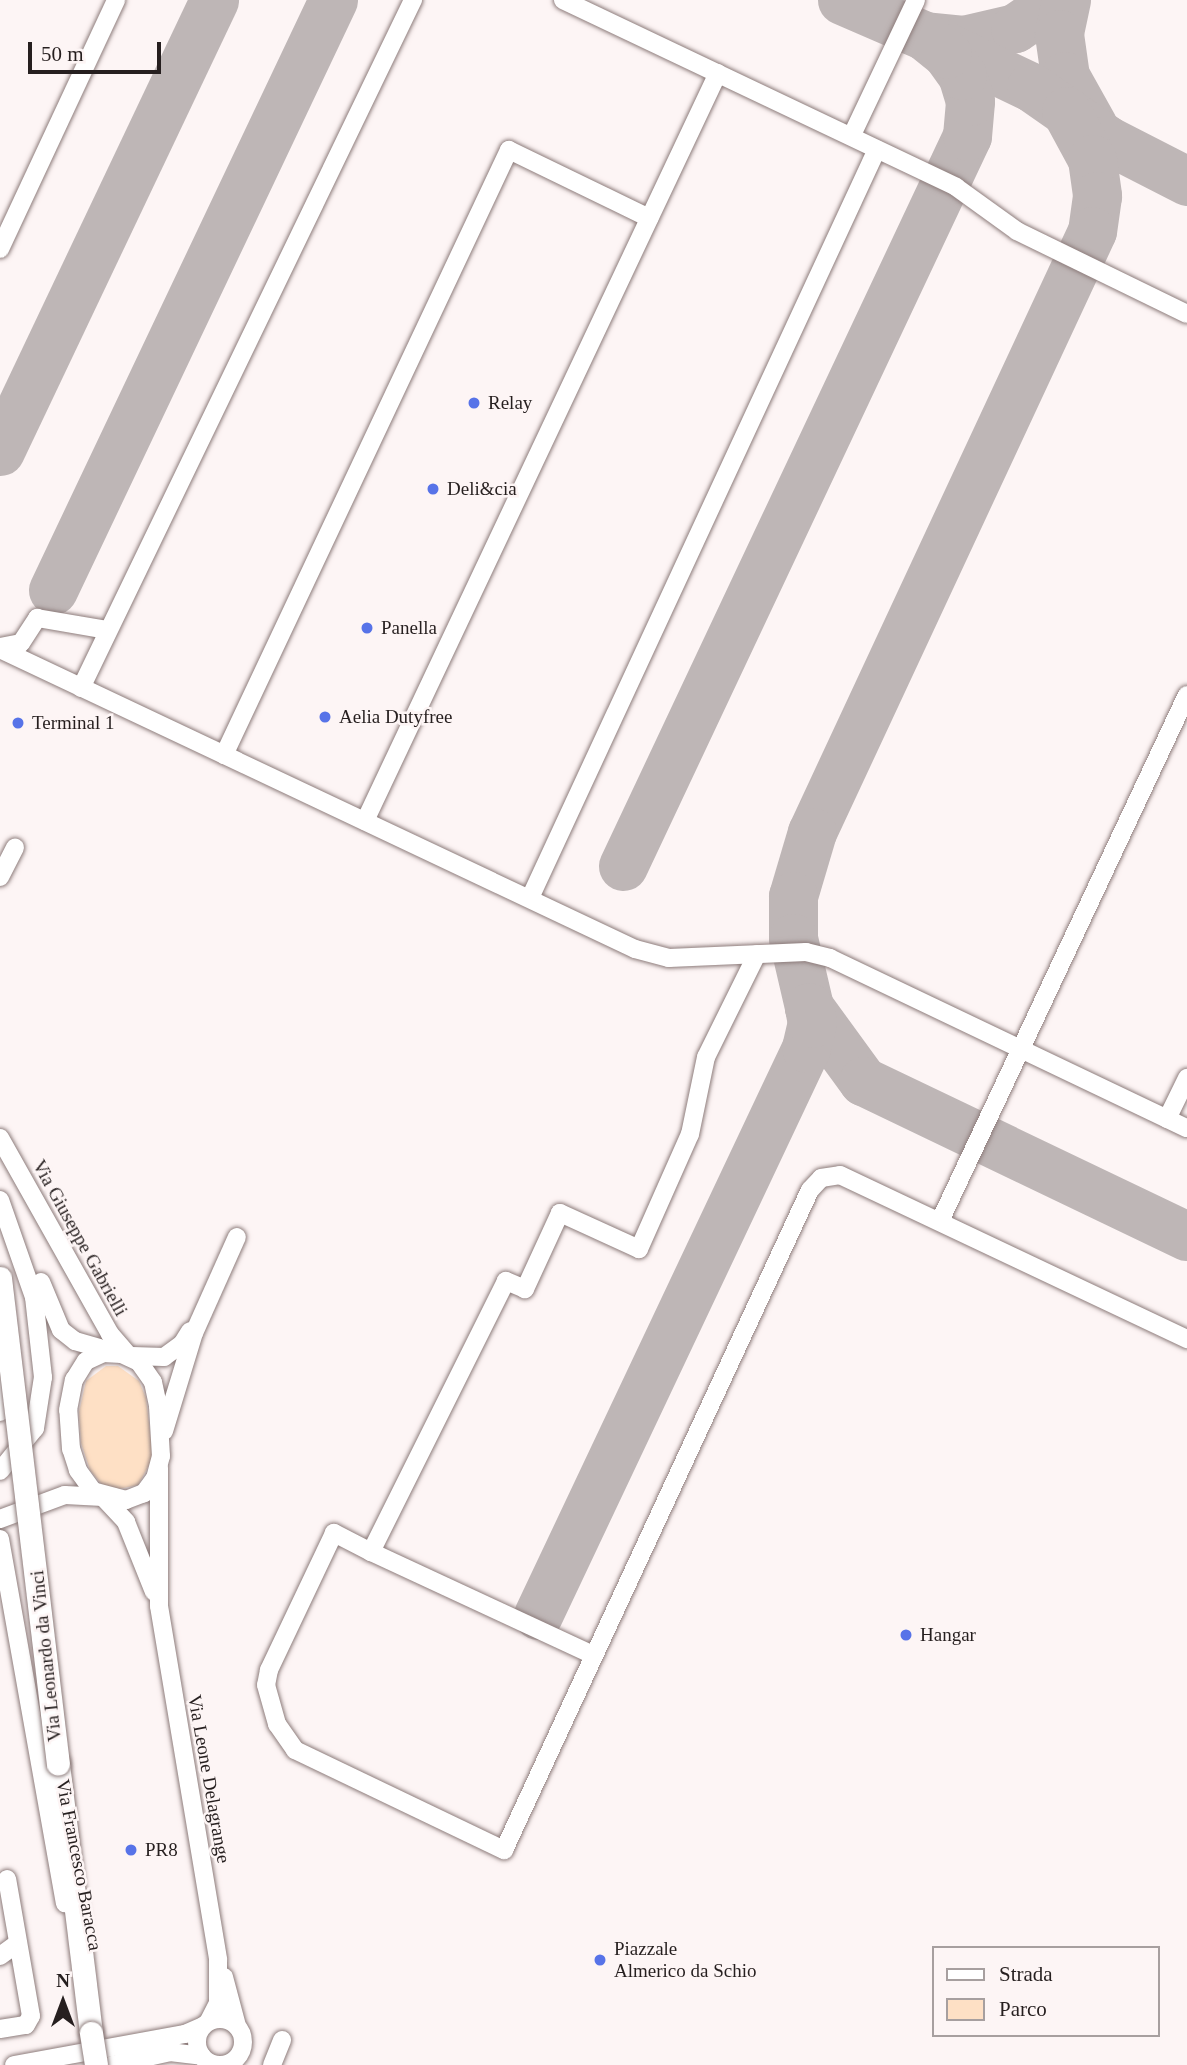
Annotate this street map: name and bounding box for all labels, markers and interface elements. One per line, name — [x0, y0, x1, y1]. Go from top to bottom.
scale bar — [32, 28, 164, 72]
text: 50 m — [41, 42, 84, 66]
place label: Relay — [488, 392, 532, 414]
marker: Relay — [466, 395, 482, 411]
place label: Deli&cia — [447, 478, 517, 500]
marker: Deli&cia — [425, 481, 441, 497]
place label: Panella — [381, 617, 437, 639]
marker: Panella — [359, 620, 375, 636]
place label: Aelia Dutyfree — [339, 706, 452, 728]
marker: Aelia Dutyfree — [317, 709, 333, 725]
place label: Terminal 1 — [32, 712, 115, 734]
marker: Terminal 1 — [10, 715, 26, 731]
street label: Via Giuseppe Gabrielli — [28, 1156, 132, 1320]
street label: Via Leonardo da Vinci — [26, 1569, 66, 1743]
place label: Hangar — [920, 1624, 976, 1646]
marker: Hangar — [898, 1627, 914, 1643]
street label: Via Leone Delagrange — [183, 1693, 235, 1865]
street label: Via Francesco Baracca — [51, 1777, 107, 1953]
place label: PR8 — [145, 1839, 178, 1861]
marker: PR8 — [123, 1842, 139, 1858]
place label: Piazzale Almerico da Schio — [614, 1938, 756, 1982]
legend — [932, 1946, 1159, 2037]
marker: Piazzale Almerico da Schio — [592, 1952, 608, 1968]
text: Strada — [999, 1962, 1053, 1986]
north arrow — [28, 1967, 98, 2037]
text: N — [56, 1970, 70, 1991]
text: Parco — [999, 1997, 1047, 2021]

